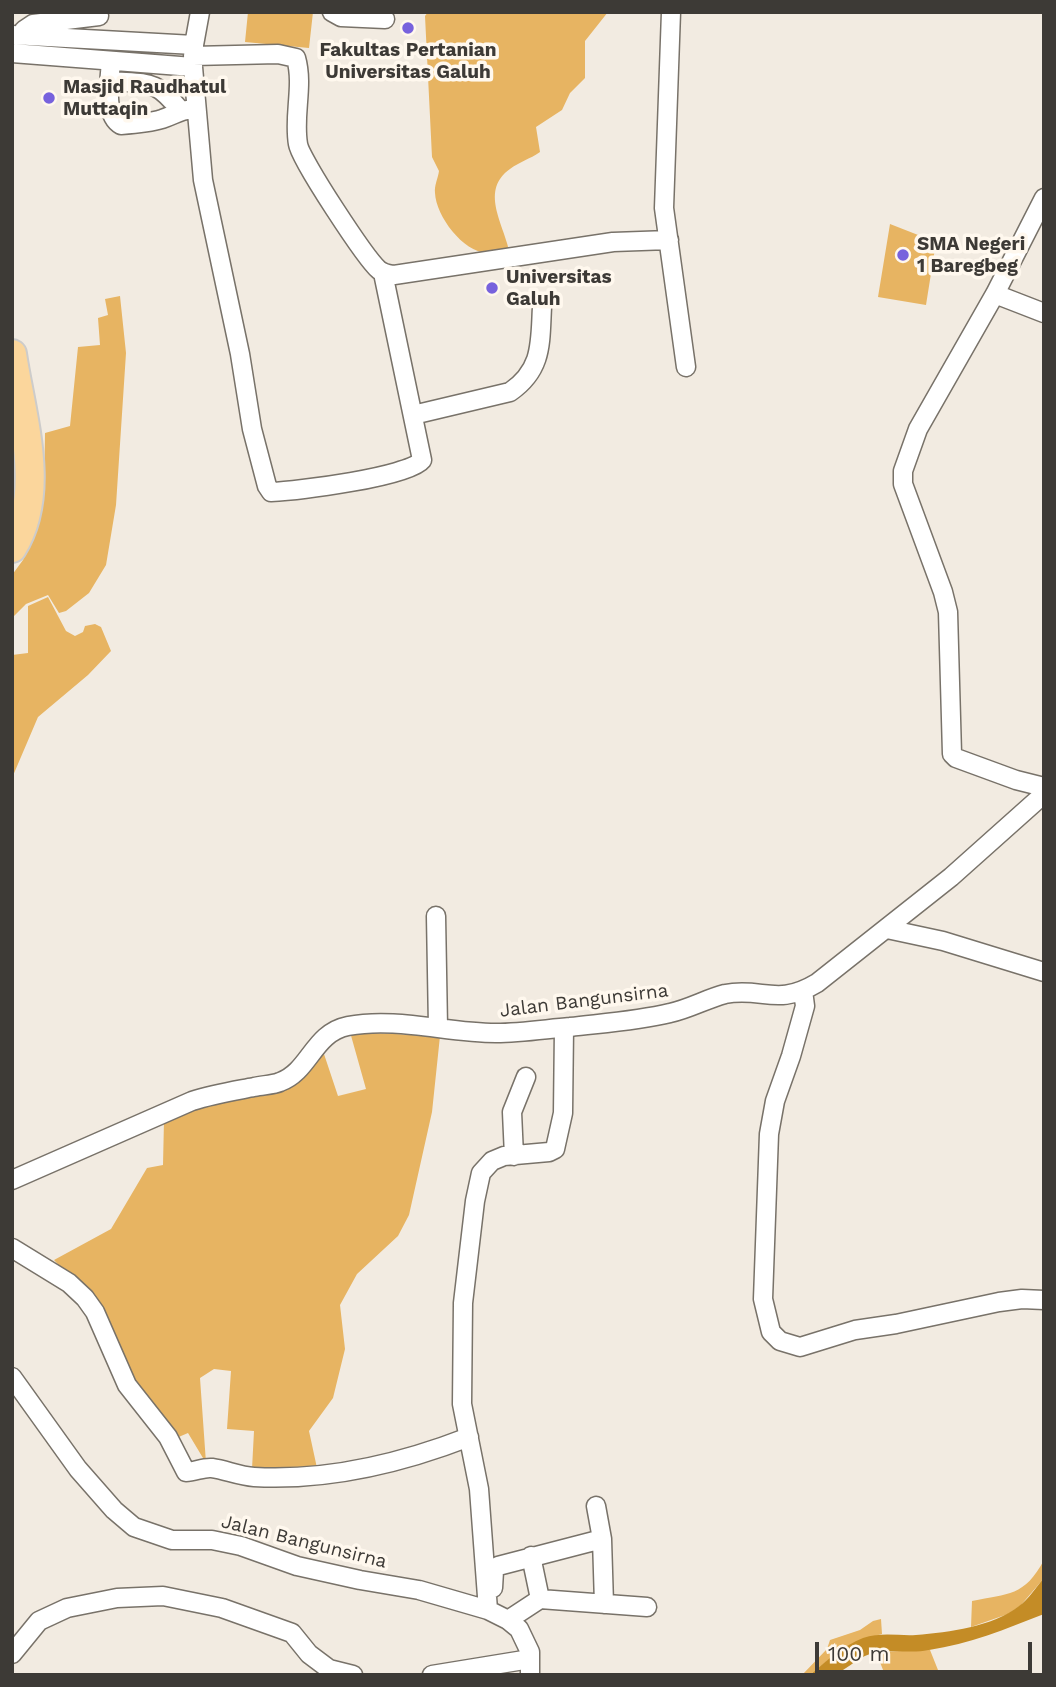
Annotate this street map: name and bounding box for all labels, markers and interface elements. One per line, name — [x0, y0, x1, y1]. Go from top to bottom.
marker: Fakultas Pertanian Universitas Galuh — [400, 20, 416, 36]
place label: Fakultas Pertanian Universitas Galuh — [319, 39, 497, 83]
place label: Masjid Raudhatul Muttaqin — [63, 76, 226, 120]
marker: Masjid Raudhatul Muttaqin — [41, 90, 57, 106]
place label: SMA Negeri 1 Baregbeg — [917, 233, 1025, 277]
marker: SMA Negeri 1 Baregbeg — [895, 247, 911, 263]
place label: Universitas Galuh — [506, 266, 612, 310]
marker: Universitas Galuh — [484, 280, 500, 296]
street label: Jalan Bangunsirna — [498, 979, 670, 1023]
street label: Jalan Bangunsirna — [219, 1510, 389, 1574]
scale bar — [818, 1628, 1035, 1672]
text: 100 m — [828, 1641, 890, 1666]

